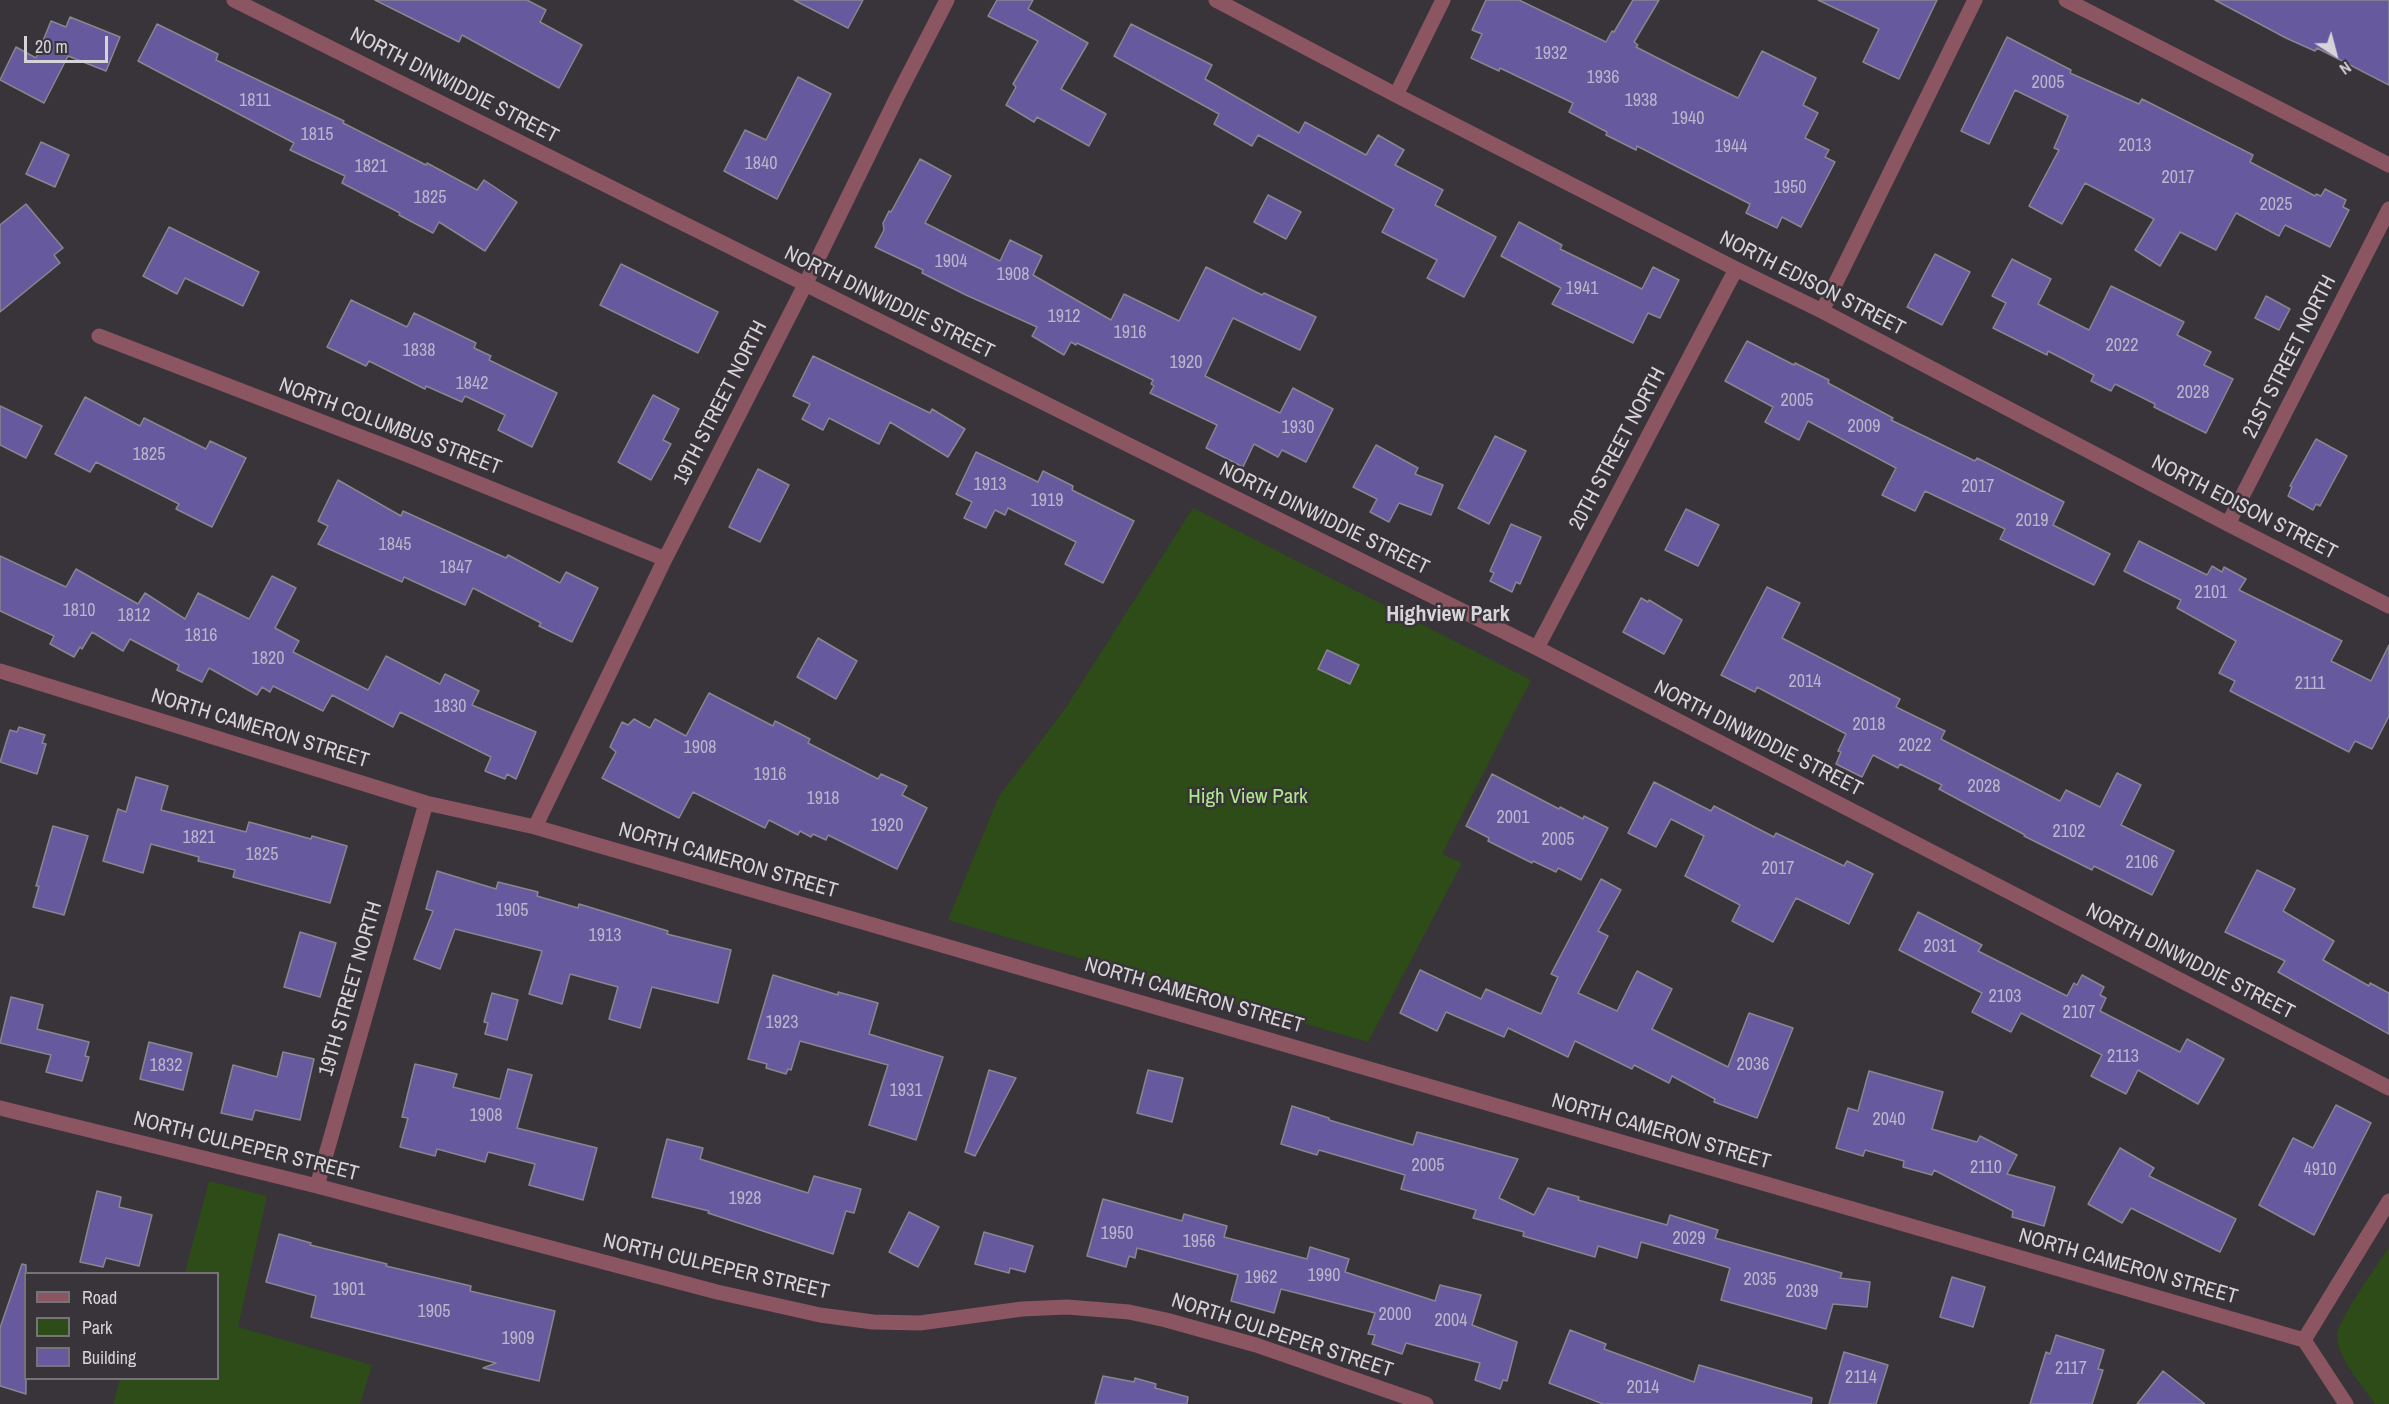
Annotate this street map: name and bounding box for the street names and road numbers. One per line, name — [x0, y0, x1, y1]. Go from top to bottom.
street label: NORTH DINWIDDIE STREET — [346, 23, 562, 149]
street label: NORTH EDISON STREET — [1715, 226, 1909, 342]
street label: NORTH DINWIDDIE STREET — [780, 241, 998, 365]
street label: 21ST STREET NORTH — [2238, 271, 2342, 443]
street label: 19TH STREET NORTH — [669, 317, 773, 489]
street label: 20TH STREET NORTH — [1564, 363, 1672, 535]
street label: NORTH COLUMBUS STREET — [275, 373, 505, 481]
street label: NORTH EDISON STREET — [2147, 450, 2341, 566]
street label: NORTH DINWIDDIE STREET — [1215, 457, 1433, 581]
street label: NORTH DINWIDDIE STREET — [1650, 676, 1866, 802]
street label: NORTH CAMERON STREET — [148, 684, 372, 774]
street label: NORTH CAMERON STREET — [616, 818, 840, 904]
street label: 19TH STREET NORTH — [314, 899, 388, 1079]
street label: NORTH DINWIDDIE STREET — [2082, 899, 2298, 1025]
street label: NORTH CAMERON STREET — [1082, 953, 1306, 1039]
street label: NORTH CAMERON STREET — [1549, 1089, 1773, 1175]
street label: NORTH CULPEPER STREET — [131, 1107, 361, 1187]
street label: NORTH CAMERON STREET — [2016, 1224, 2240, 1310]
street label: NORTH CULPEPER STREET — [601, 1229, 831, 1305]
street label: NORTH CULPEPER STREET — [1168, 1288, 1396, 1384]

